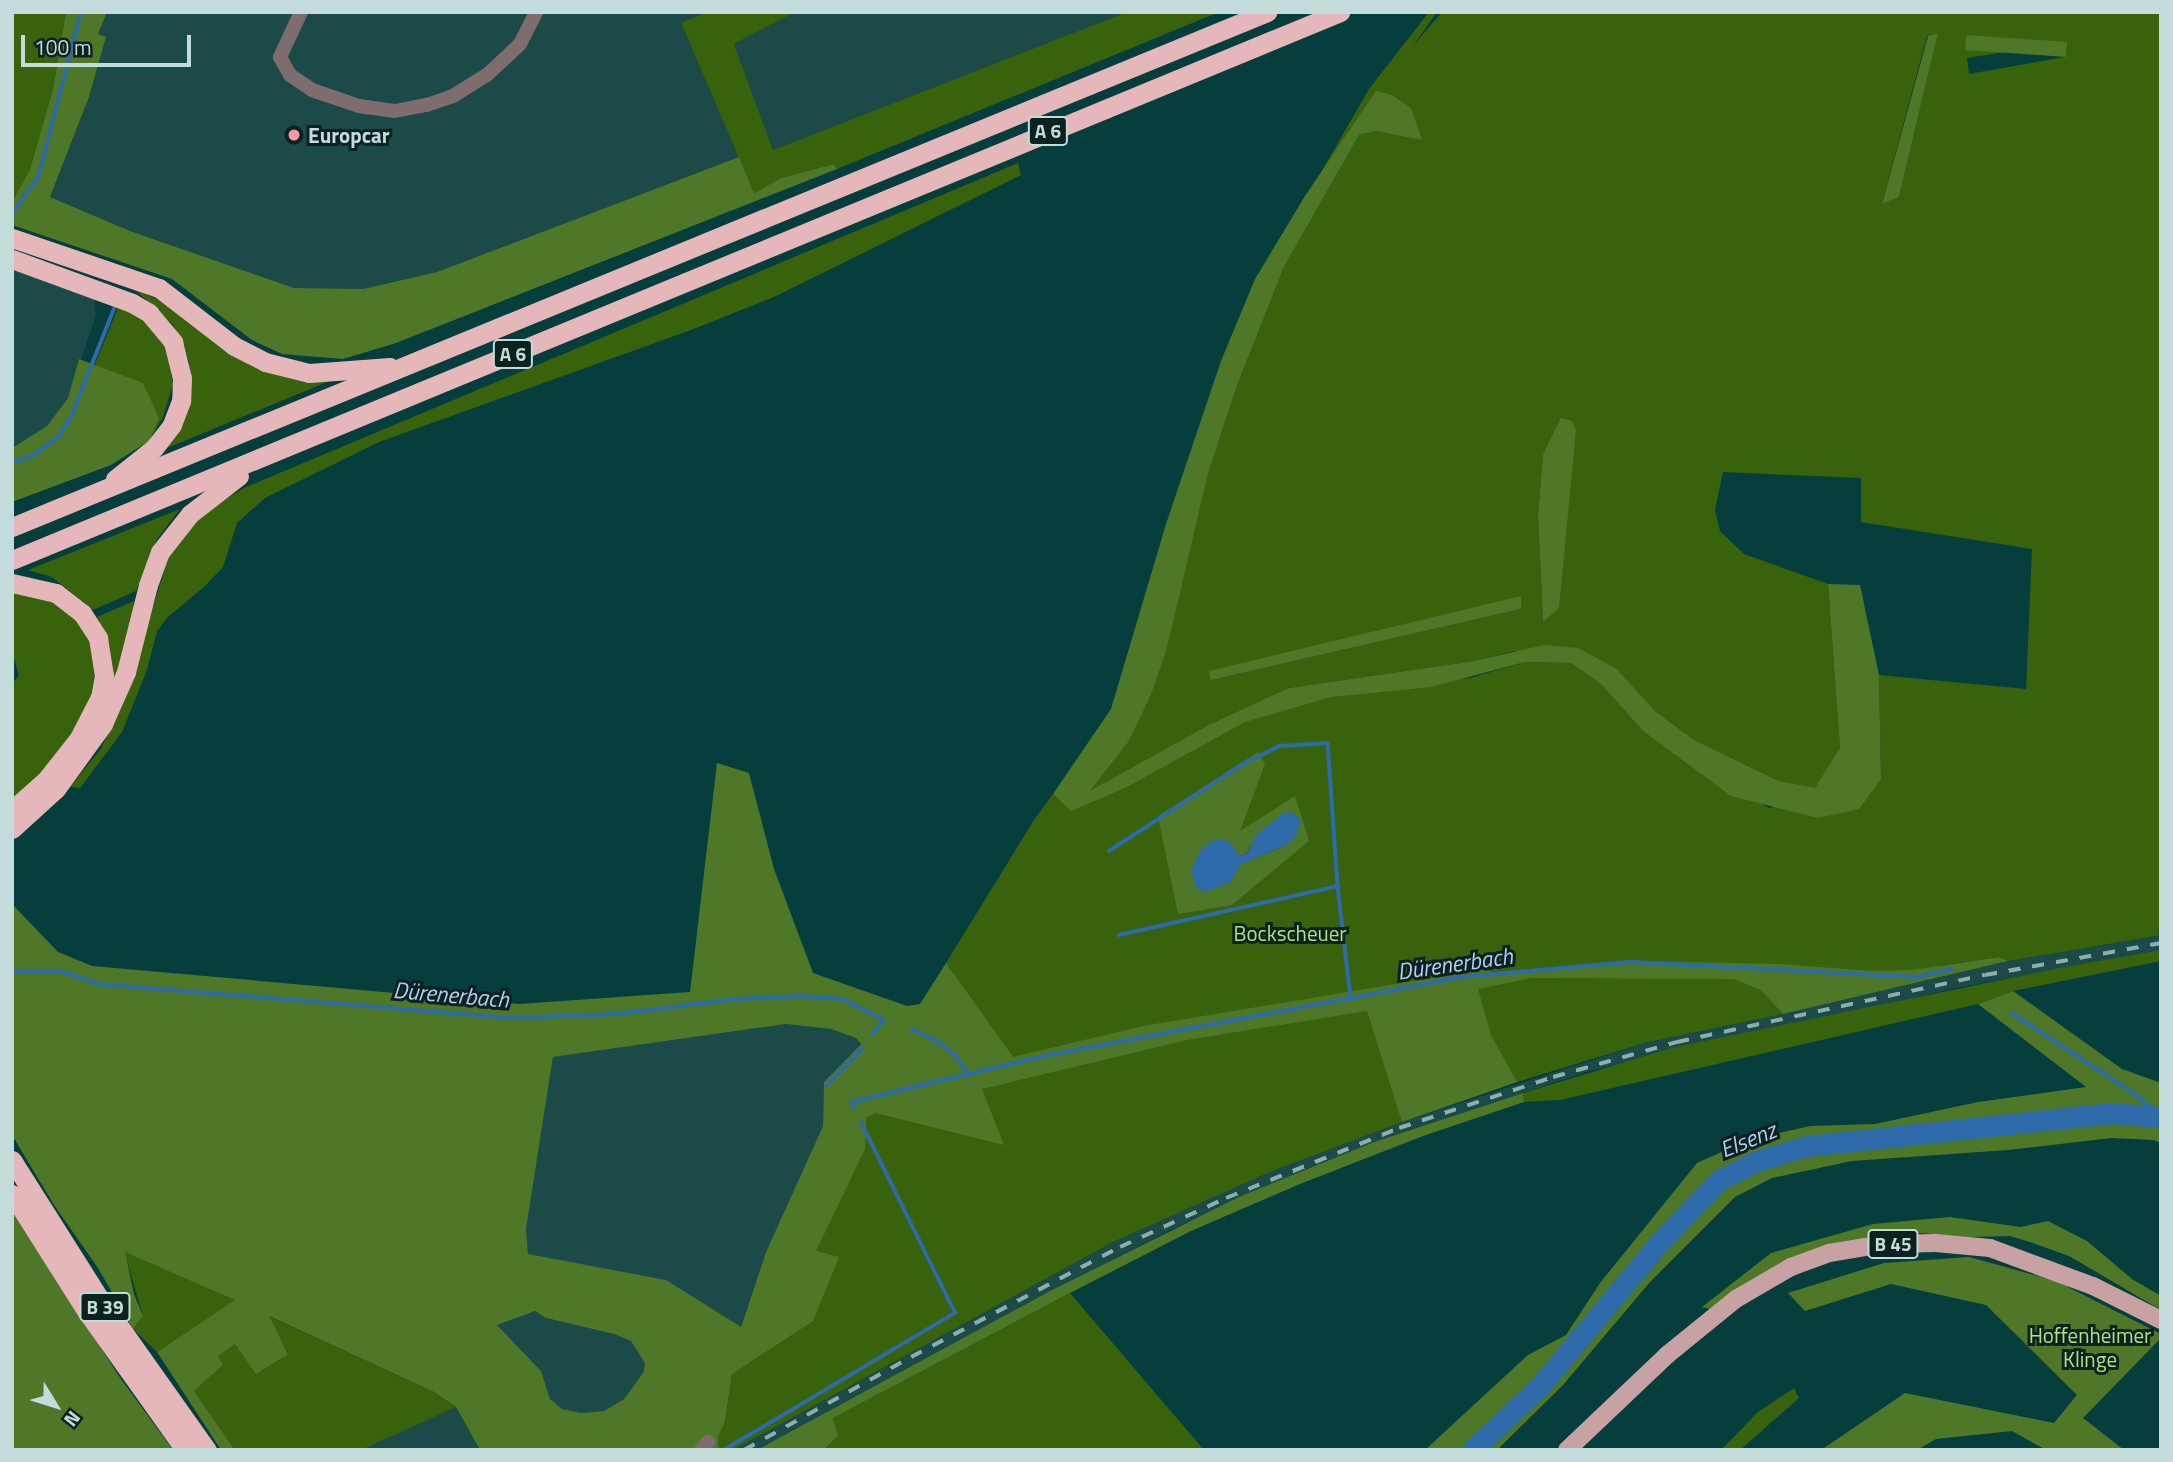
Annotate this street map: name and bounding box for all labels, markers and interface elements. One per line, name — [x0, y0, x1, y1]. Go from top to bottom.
scale bar — [24, 21, 194, 65]
text: 100 m — [34, 31, 91, 63]
road number: A 6 — [1027, 116, 1069, 146]
place label: Europcar — [308, 122, 390, 148]
marker: Europcar — [286, 127, 302, 143]
road number: A 6 — [492, 338, 534, 370]
park label: Bockscheuer — [1233, 920, 1347, 946]
water label: Dürenerbach — [1396, 942, 1514, 986]
water label: Dürenerbach — [392, 976, 510, 1014]
water label: Elsenz — [1716, 1116, 1780, 1164]
road number: B 45 — [1867, 1228, 1919, 1260]
road number: B 39 — [79, 1292, 131, 1322]
park label: Hoffenheimer Klinge — [2029, 1322, 2151, 1372]
north arrow — [21, 1371, 91, 1441]
text: N — [57, 1405, 88, 1433]

